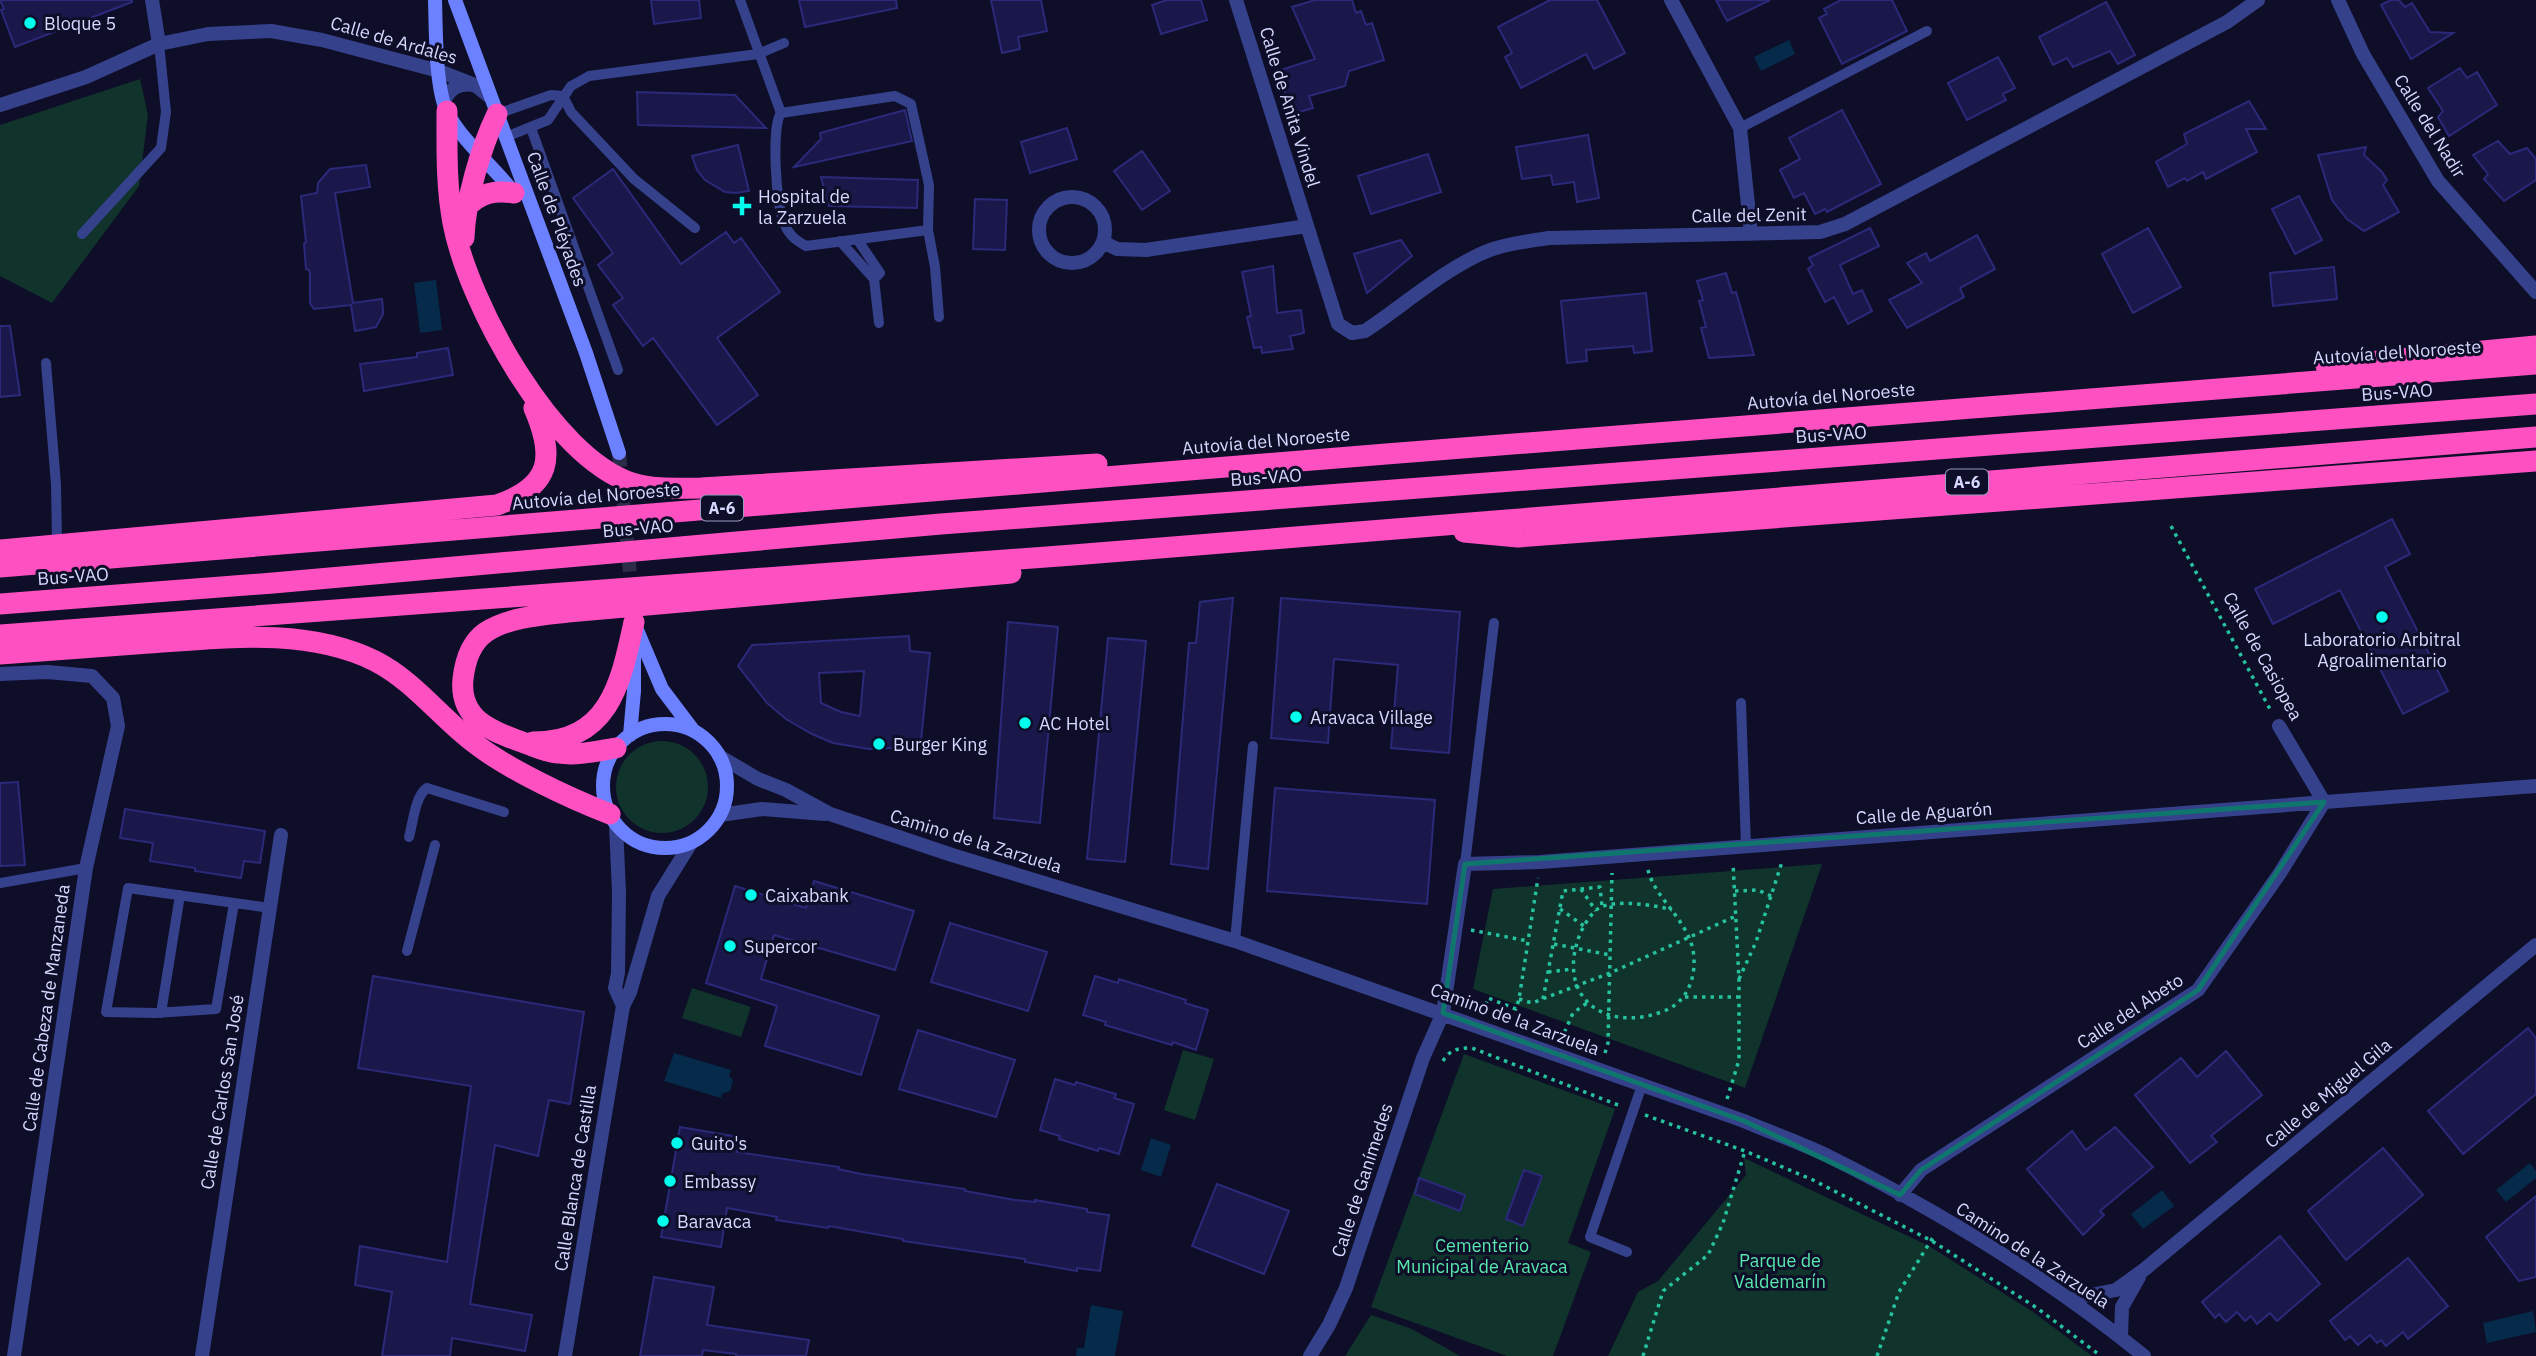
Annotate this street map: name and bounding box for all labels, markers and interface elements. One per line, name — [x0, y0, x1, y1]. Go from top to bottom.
street label: Calle de Ardales — [328, 11, 460, 69]
place label: Bloque 5 — [44, 12, 116, 35]
marker: Bloque 5 — [22, 15, 38, 31]
street label: Calle de Anita Vindel — [1255, 24, 1325, 190]
street label: Calle del Nadir — [2389, 70, 2471, 182]
street label: Calle de Pléyades — [522, 148, 592, 290]
place label: Hospital de la Zarzuela — [758, 185, 850, 229]
marker: Hospital de la Zarzuela — [732, 196, 752, 216]
street label: Calle del Zenit — [1691, 202, 1807, 228]
street label: Autovía del Noroeste — [2312, 335, 2482, 369]
street label: Autovía del Noroeste — [1746, 377, 1916, 415]
street label: Bus-VAO — [2361, 378, 2433, 406]
street label: Bus-VAO — [1795, 420, 1867, 448]
street label: Autovía del Noroeste — [1181, 422, 1351, 460]
street label: Bus-VAO — [1230, 463, 1302, 491]
road number: A-6 — [1946, 470, 1988, 495]
street label: Autovía del Noroeste — [511, 477, 681, 515]
road number: A-6 — [701, 495, 743, 520]
street label: Bus-VAO — [601, 513, 675, 543]
street label: Bus-VAO — [37, 562, 109, 590]
street label: Calle de Casiopea — [2218, 588, 2308, 725]
marker: Laboratorio Arbitral Agroalimentario — [2374, 609, 2390, 625]
place label: Laboratorio Arbitral Agroalimentario — [2303, 628, 2461, 672]
place label: Aravaca Village — [1310, 706, 1433, 729]
marker: Aravaca Village — [1288, 709, 1304, 725]
place label: AC Hotel — [1039, 712, 1110, 735]
marker: AC Hotel — [1017, 715, 1033, 731]
place label: Burger King — [893, 733, 987, 756]
marker: Burger King — [871, 736, 887, 752]
street label: Calle de Aguarón — [1855, 797, 1993, 829]
street label: Camino de la Zarzuela — [887, 804, 1065, 878]
street label: Calle de Cabeza de Manzaneda — [17, 882, 75, 1133]
place label: Caixabank — [765, 884, 849, 907]
marker: Caixabank — [743, 887, 759, 903]
place label: Supercor — [744, 935, 818, 958]
marker: Supercor — [722, 938, 738, 954]
street label: Calle del Abeto — [2072, 968, 2188, 1054]
street label: Camino de la Zarzuela — [1427, 978, 1603, 1060]
street label: Calle de Carlos San José — [195, 993, 249, 1191]
street label: Calle de Miguel Gila — [2260, 1033, 2396, 1153]
street label: Calle Blanca de Castilla — [549, 1083, 601, 1273]
street label: Calle de Ganímedes — [1326, 1100, 1398, 1260]
place label: Guito's — [691, 1132, 747, 1155]
marker: Guito's — [669, 1135, 685, 1151]
place label: Embassy — [684, 1170, 756, 1193]
marker: Embassy — [662, 1173, 678, 1189]
street label: Camino de la Zarzuela — [1952, 1197, 2114, 1313]
place label: Baravaca — [677, 1210, 752, 1233]
marker: Baravaca — [655, 1213, 671, 1229]
park label: Cementerio Municipal de Aravaca — [1396, 1234, 1568, 1278]
park label: Parque de Valdemarín — [1734, 1249, 1826, 1293]

